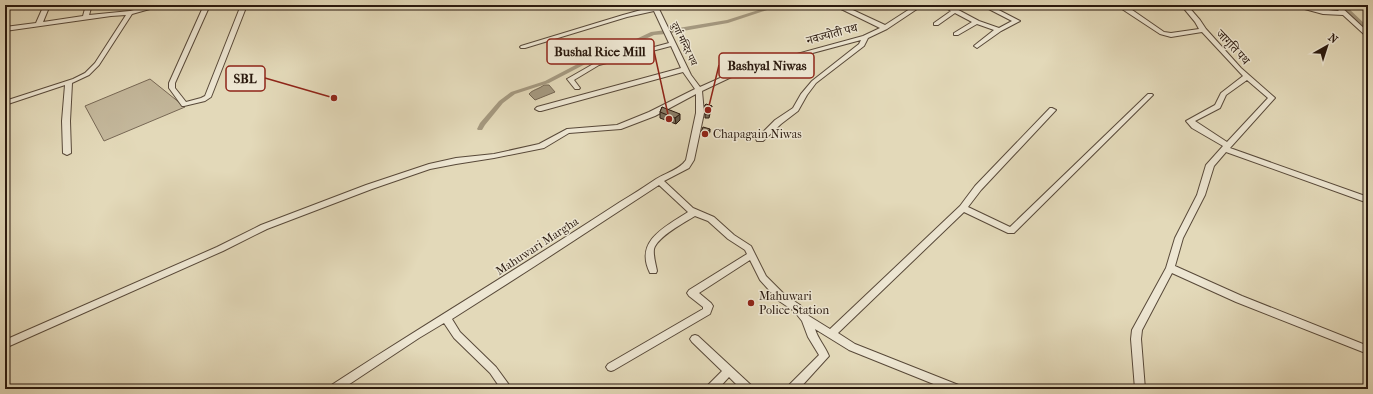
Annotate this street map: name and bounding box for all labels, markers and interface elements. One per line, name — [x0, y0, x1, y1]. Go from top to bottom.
street label: दुर्गा मन्दिर पथ — [668, 19, 700, 69]
street label: नवज्योती पथ — [804, 19, 860, 48]
street label: जागृति पथ — [1213, 25, 1254, 68]
north arrow — [1307, 26, 1347, 66]
text: N — [1326, 31, 1341, 47]
callout: Bushal Rice Mill — [547, 39, 654, 64]
text: Bushal Rice Mill — [554, 44, 646, 59]
callout: Bashyal Niwas — [719, 53, 814, 78]
text: Bashyal Niwas — [728, 58, 807, 74]
callout: SBL — [226, 66, 265, 91]
text: SBL — [234, 71, 258, 86]
place label: Chapagain Niwas — [713, 127, 802, 141]
marker: Chapagain Niwas — [700, 129, 710, 139]
street label: Mahuwari Margha — [493, 214, 581, 278]
place label: Mahuwari Police Station — [759, 289, 829, 317]
marker: Mahuwari Police Station — [746, 298, 756, 308]

